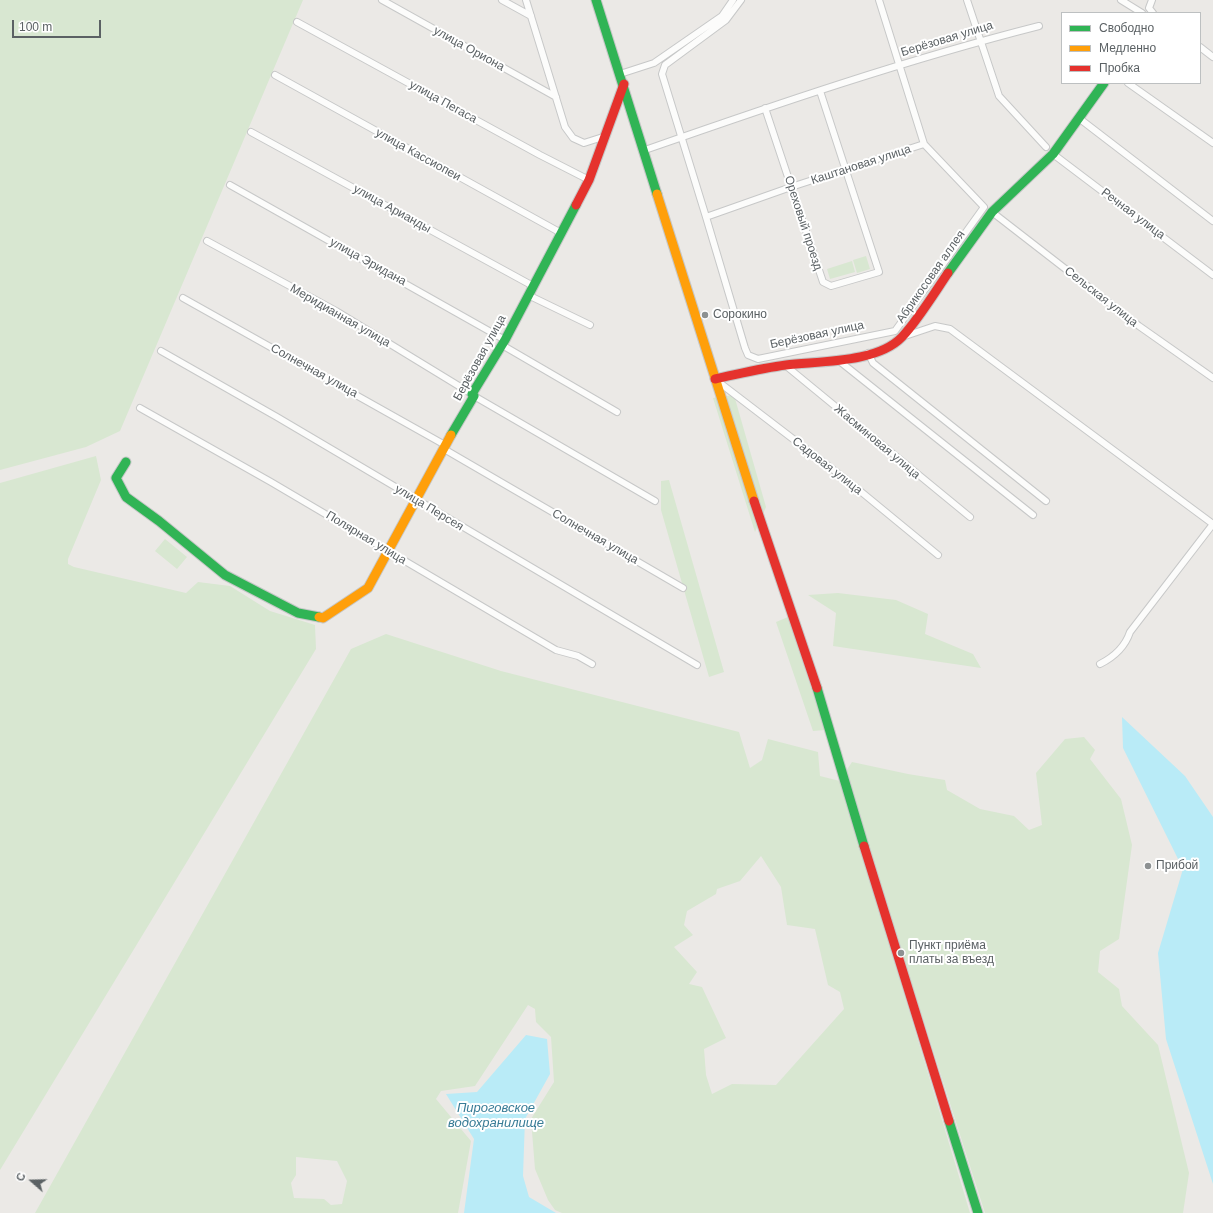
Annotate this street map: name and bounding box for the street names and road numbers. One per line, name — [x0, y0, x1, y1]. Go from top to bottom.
street label: Берёзовая улица — [899, 18, 995, 60]
street label: улица Ориона — [431, 24, 507, 74]
street label: улица Пегаса — [407, 78, 479, 126]
street label: улица Кассиопеи — [373, 126, 463, 184]
street label: Каштановая улица — [809, 142, 913, 188]
street label: Ореховый проезд — [781, 174, 825, 272]
street label: улица Арианды — [351, 182, 433, 236]
street label: Речная улица — [1098, 185, 1168, 243]
street label: Абрикосовая аллея — [894, 228, 968, 326]
street label: улица Эридана — [327, 235, 409, 289]
street label: Сельская улица — [1061, 264, 1141, 330]
street label: Меридианная улица — [287, 281, 393, 351]
street label: Берёзовая улица — [451, 313, 509, 403]
street label: Берёзовая улица — [769, 318, 865, 352]
street label: Солнечная улица — [268, 341, 360, 401]
street label: Жасминовая улица — [831, 402, 923, 482]
street label: Садовая улица — [789, 434, 865, 498]
street label: улица Персея — [392, 482, 466, 534]
street label: Солнечная улица — [549, 506, 641, 568]
street label: Полярная улица — [323, 508, 409, 568]

